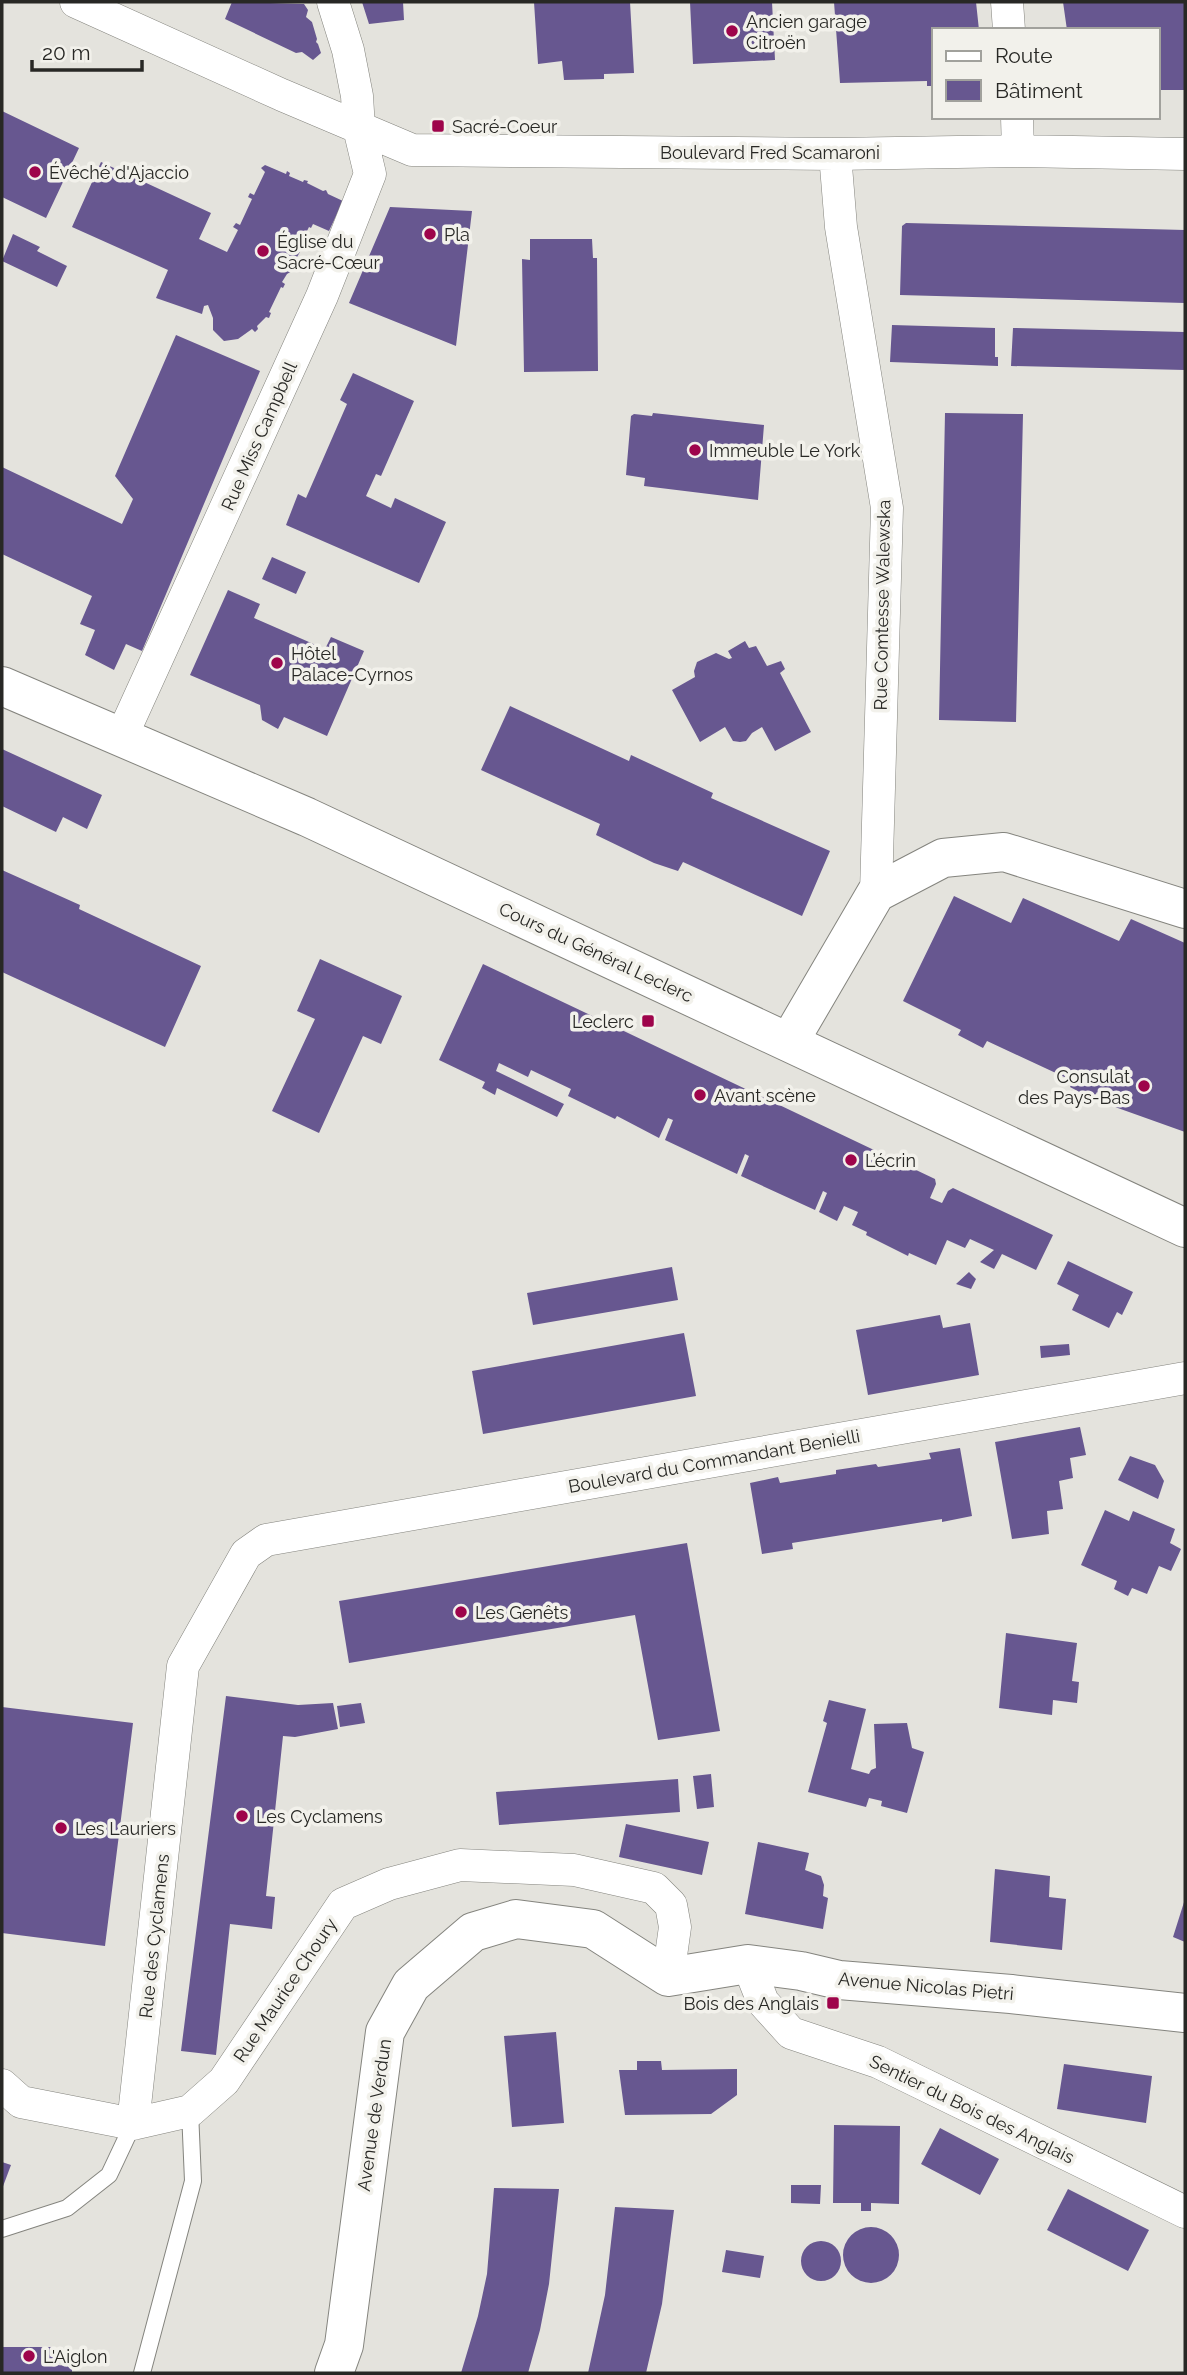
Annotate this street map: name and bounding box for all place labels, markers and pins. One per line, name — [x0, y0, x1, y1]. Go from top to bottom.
place label: Ancien garage Citroën — [746, 11, 867, 53]
marker: Ancien garage Citroën — [724, 23, 740, 39]
place label: Sacré-Coeur — [452, 116, 558, 137]
marker: Sacré-Coeur — [430, 118, 446, 134]
place label: Évêché d'Ajaccio — [49, 161, 189, 183]
marker: Évêché d'Ajaccio — [27, 164, 43, 180]
place label: Pla — [444, 224, 470, 245]
marker: Pla — [422, 226, 438, 242]
place label: Église du Sacré-Cœur — [277, 230, 380, 273]
marker: Église du Sacré-Cœur — [255, 243, 271, 259]
place label: Immeuble Le York — [709, 440, 861, 461]
marker: Immeuble Le York — [687, 442, 703, 458]
place label: Hôtel Palace-Cyrnos — [291, 643, 413, 685]
marker: Hôtel Palace-Cyrnos — [269, 655, 285, 671]
place label: Leclerc — [572, 1011, 634, 1032]
marker: Leclerc — [640, 1013, 656, 1029]
place label: Consulat des Pays-Bas — [1018, 1066, 1130, 1108]
marker: Consulat des Pays-Bas — [1136, 1078, 1152, 1094]
place label: Avant scène — [714, 1085, 816, 1106]
marker: Avant scène — [692, 1087, 708, 1103]
place label: L’écrin — [865, 1150, 916, 1171]
marker: L’écrin — [843, 1152, 859, 1168]
place label: Les Genêts — [475, 1602, 569, 1623]
marker: Les Genêts — [453, 1604, 469, 1620]
place label: Les Cyclamens — [256, 1806, 383, 1827]
marker: Les Cyclamens — [234, 1808, 250, 1824]
place label: Les Lauriers — [75, 1818, 176, 1839]
marker: Les Lauriers — [53, 1820, 69, 1836]
place label: Bois des Anglais — [683, 1993, 819, 2014]
marker: Bois des Anglais — [825, 1995, 841, 2011]
place label: L'Aiglon — [43, 2346, 107, 2367]
marker: L'Aiglon — [21, 2348, 37, 2364]

